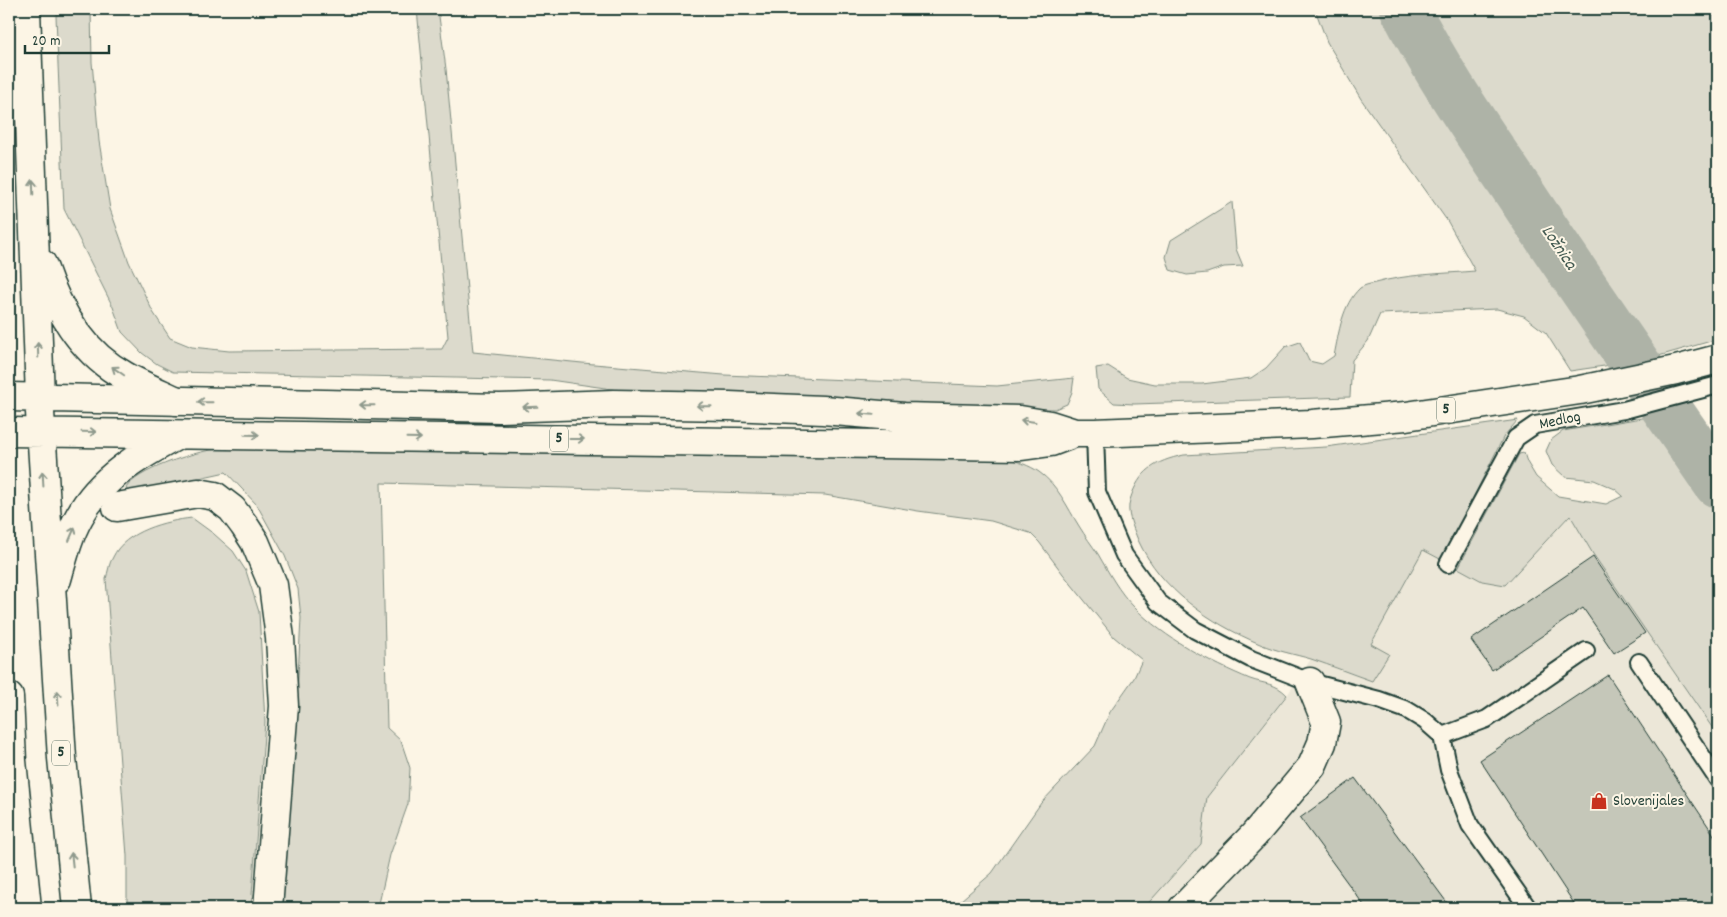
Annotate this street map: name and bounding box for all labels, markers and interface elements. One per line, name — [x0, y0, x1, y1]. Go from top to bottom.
scale bar — [25, 22, 109, 54]
text: 20 m — [32, 31, 60, 53]
one-way arrow — [28, 179, 38, 196]
water label: Ložnica — [1534, 221, 1583, 277]
one-way arrow — [34, 342, 43, 358]
one-way arrow — [111, 366, 125, 376]
one-way arrow — [197, 397, 214, 407]
road number: 5 — [1437, 398, 1455, 422]
one-way arrow — [360, 401, 376, 410]
one-way arrow — [696, 401, 712, 411]
one-way arrow — [522, 402, 538, 412]
street label: Medlog — [1537, 406, 1583, 436]
one-way arrow — [858, 409, 874, 419]
one-way arrow — [1020, 416, 1036, 426]
road number: 5 — [550, 426, 568, 452]
one-way arrow — [81, 428, 97, 437]
one-way arrow — [244, 430, 260, 440]
one-way arrow — [406, 433, 422, 442]
one-way arrow — [568, 434, 585, 444]
one-way arrow — [39, 472, 48, 488]
one-way arrow — [67, 527, 77, 542]
one-way arrow — [54, 690, 63, 706]
road number: 5 — [52, 740, 70, 766]
place label: Slovenijales — [1613, 790, 1685, 813]
shop icon: Slovenijales — [1589, 791, 1609, 811]
one-way arrow — [67, 852, 77, 868]

